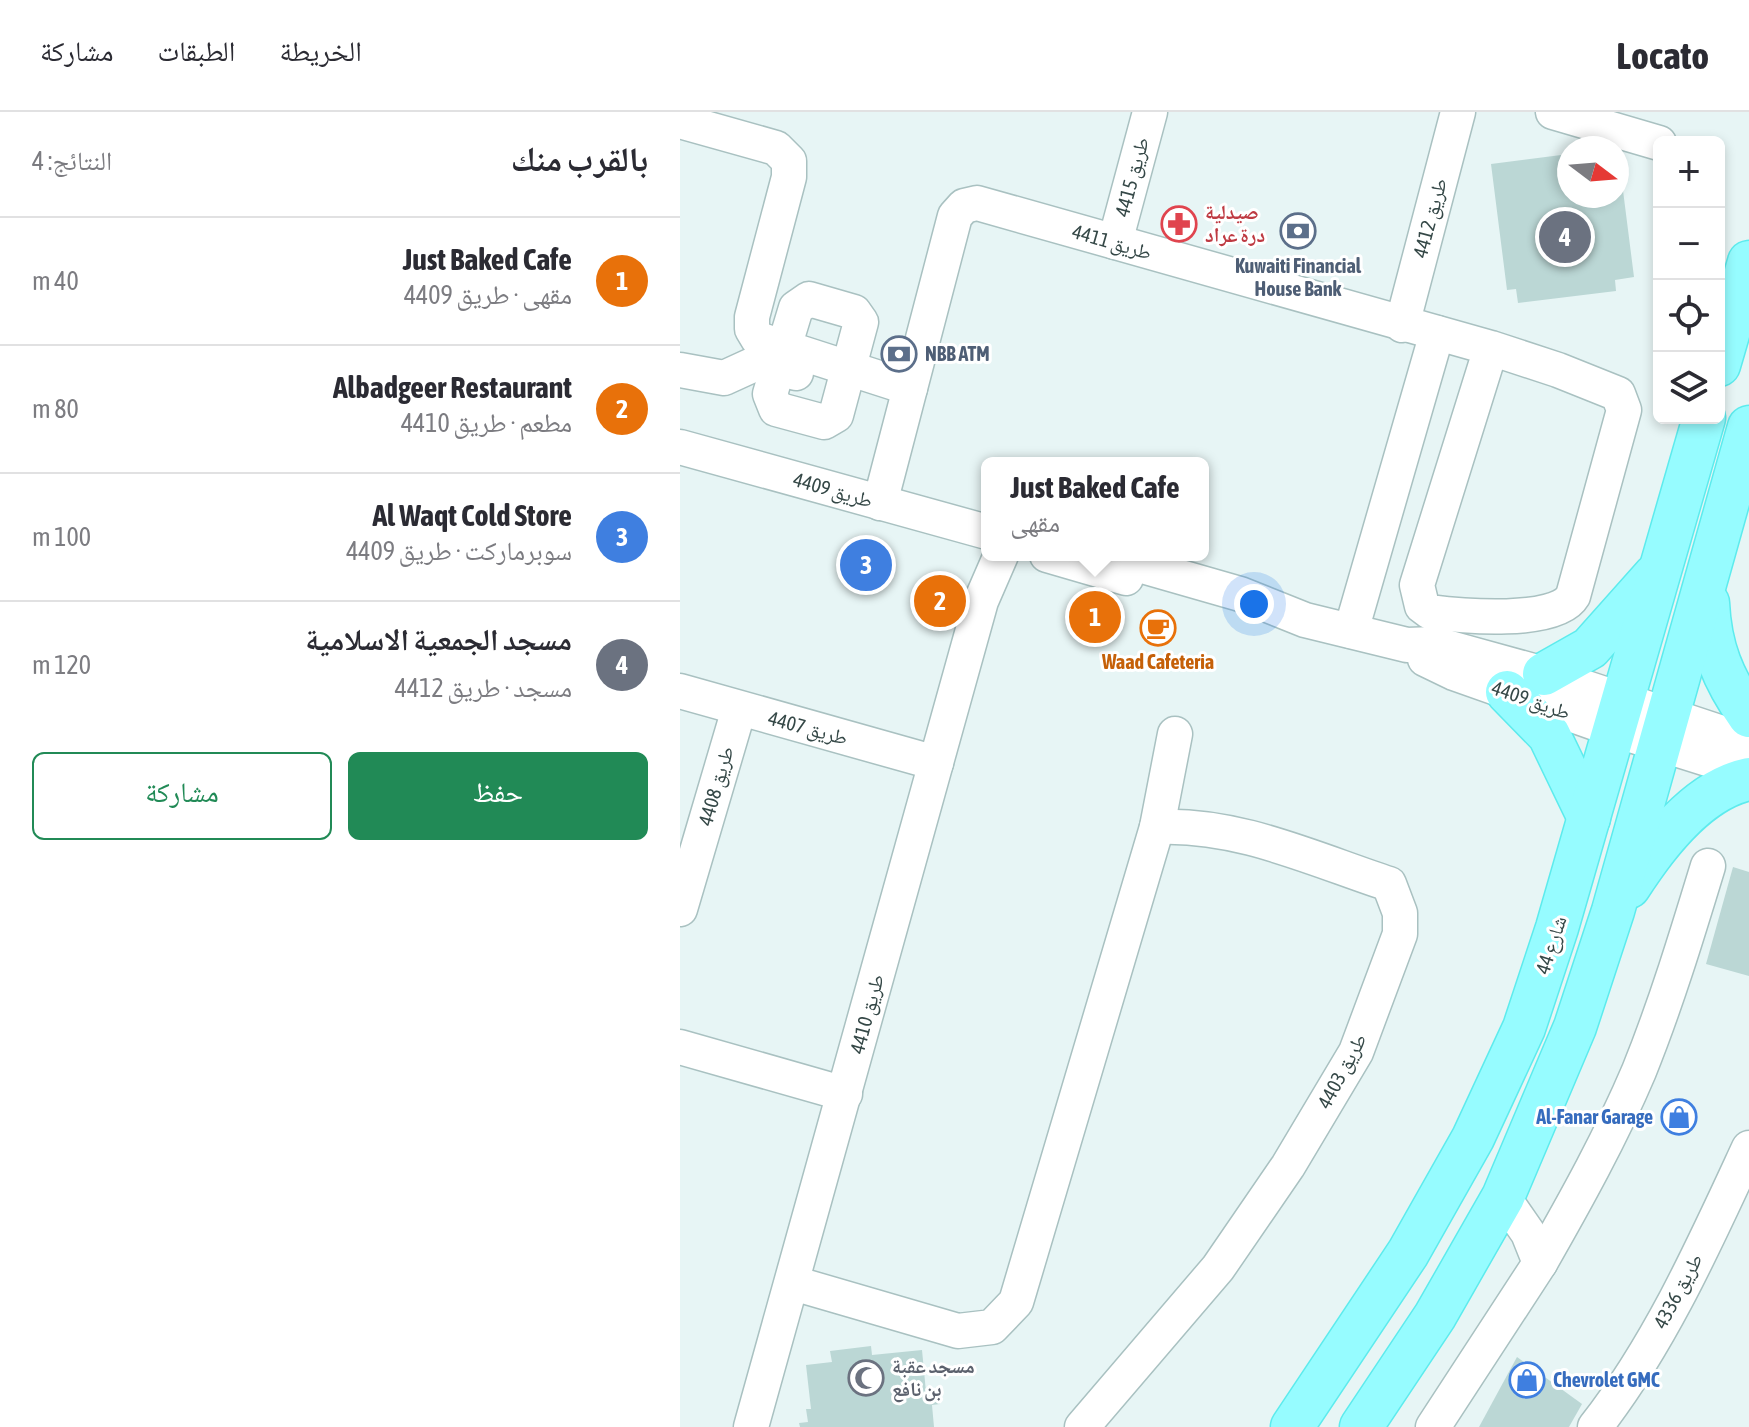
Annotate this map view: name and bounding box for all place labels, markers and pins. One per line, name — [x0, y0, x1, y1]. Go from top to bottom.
place label: صيدلية درة عراد — [1205, 200, 1265, 247]
pharmacy icon: صيدلية درة عراد — [1160, 205, 1198, 243]
pin: 4 — [1539, 207, 1591, 267]
bank icon: Kuwaiti Financial House Bank — [1279, 212, 1317, 250]
place label: Kuwaiti Financial House Bank — [1235, 254, 1362, 300]
bank icon: NBB ATM — [880, 335, 918, 373]
place label: NBB ATM — [925, 342, 990, 365]
pin: 3 — [840, 535, 892, 595]
pin: 2 — [914, 571, 966, 631]
pin: 1 — [1069, 587, 1121, 647]
cafe icon: Waad Cafeteria — [1139, 609, 1177, 647]
place label: Waad Cafeteria — [1101, 650, 1214, 673]
shop icon: Al-Fanar Garage — [1660, 1098, 1698, 1136]
place label: Al-Fanar Garage — [1535, 1105, 1653, 1128]
place label: مسجد عقبة بن نافع — [892, 1354, 975, 1403]
mosque icon: مسجد عقبة بن نافع — [847, 1359, 885, 1397]
shop icon: Chevrolet GMC — [1508, 1361, 1546, 1399]
place label: Chevrolet GMC — [1553, 1368, 1660, 1391]

